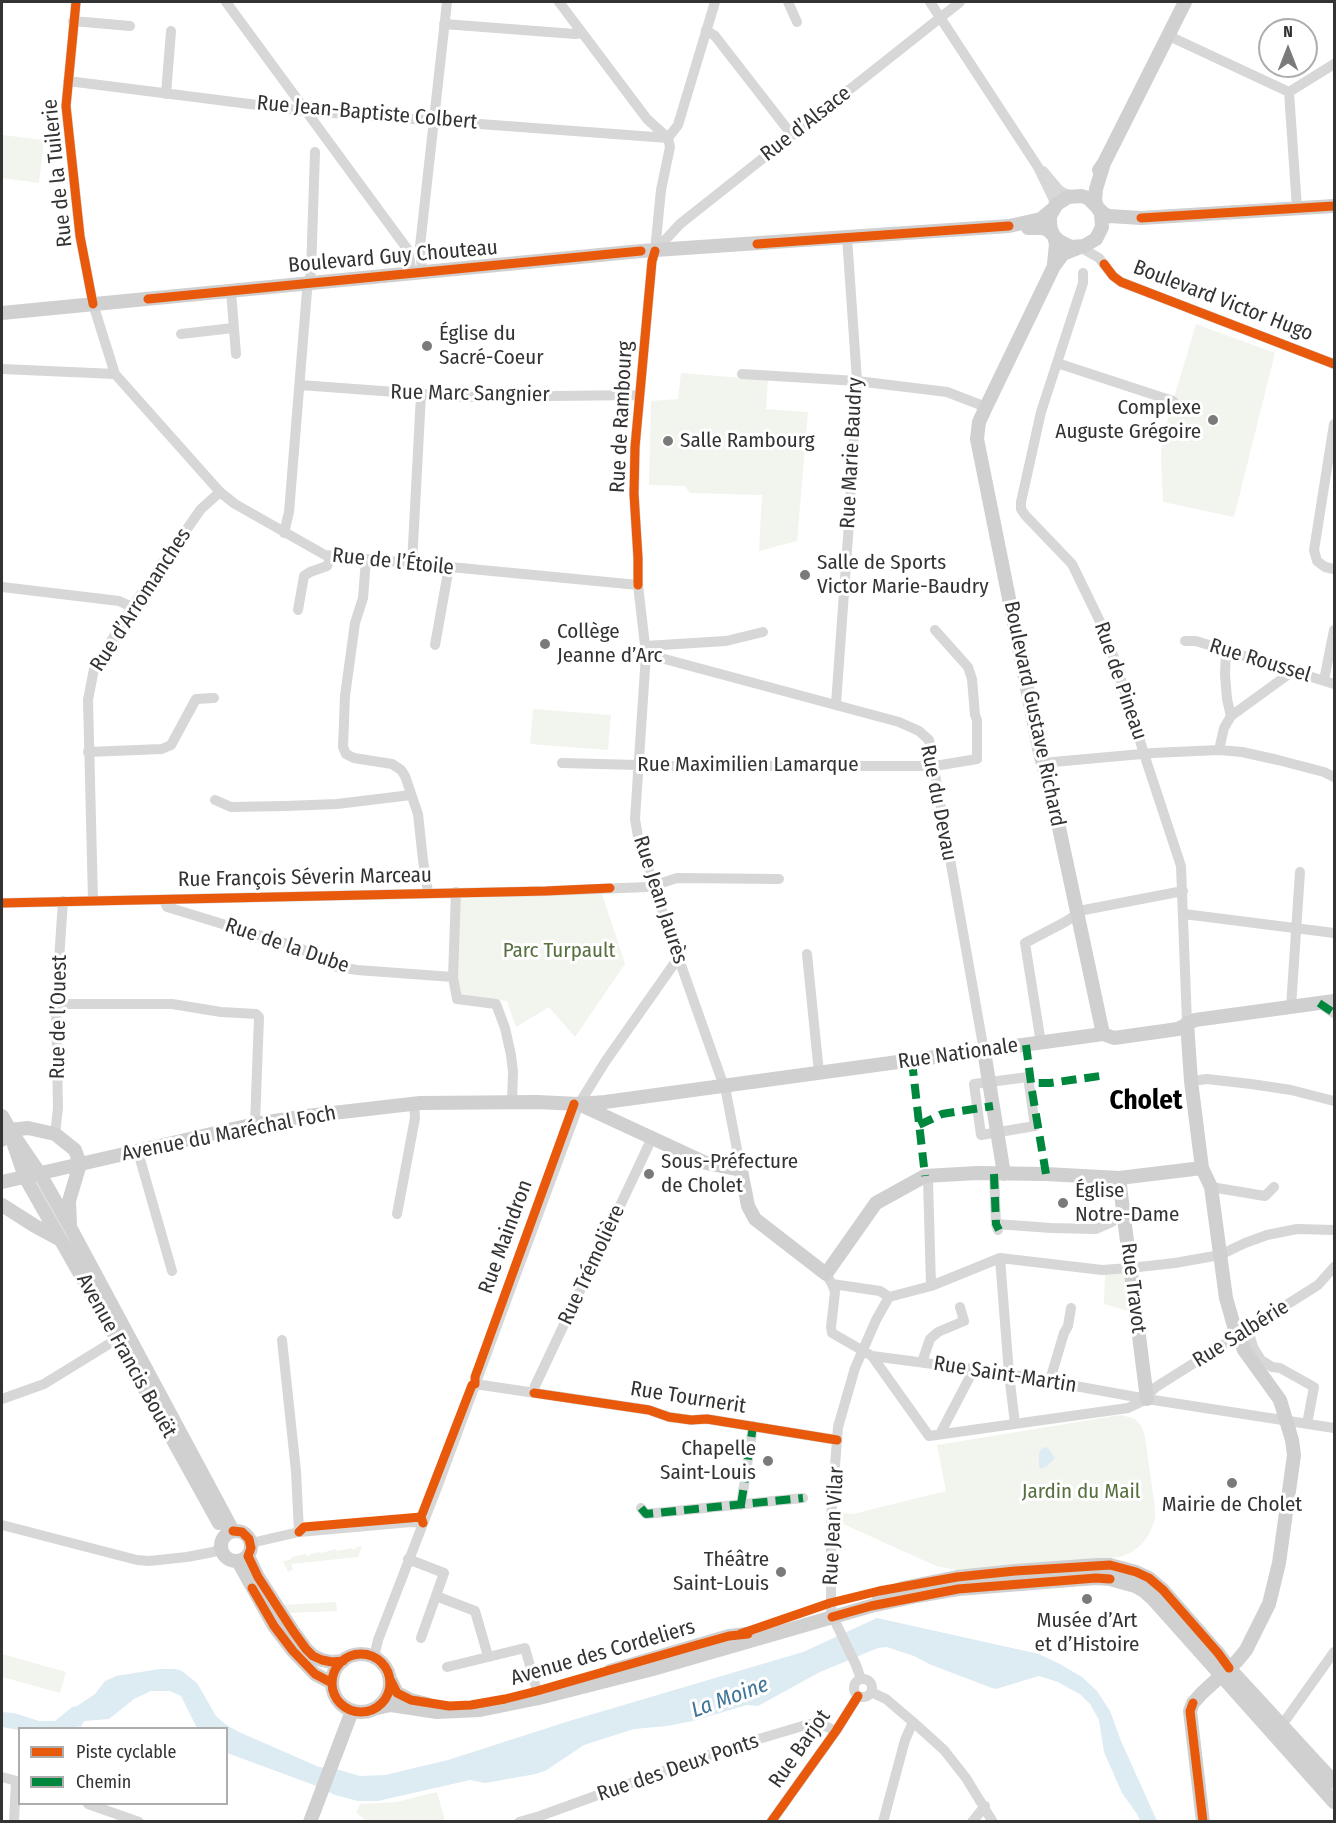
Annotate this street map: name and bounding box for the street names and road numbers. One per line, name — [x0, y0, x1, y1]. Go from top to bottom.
street label: Rue d’Alsace — [756, 81, 856, 167]
street label: Rue Jean-Baptiste Colbert — [256, 91, 478, 135]
street label: Rue de la Tuilerie — [38, 98, 78, 248]
street label: Boulevard Guy Chouteau — [287, 235, 499, 279]
street label: Boulevard Victor Hugo — [1129, 255, 1317, 347]
street label: Rue de Rambourg — [605, 340, 639, 494]
street label: Rue Marie Baudry — [835, 377, 869, 529]
street label: Rue Marc Sangnier — [390, 380, 550, 408]
street label: Rue d’Arromanches — [85, 524, 197, 676]
street label: Rue de l’Étoile — [331, 543, 455, 581]
street label: Boulevard Gustave Richard — [998, 599, 1070, 829]
street label: Rue de Pineau — [1088, 619, 1152, 743]
street label: Rue Roussel — [1206, 634, 1314, 688]
street label: Rue du Devau — [914, 743, 962, 863]
street label: Rue Maximilien Lamarque — [637, 752, 859, 778]
street label: Rue Jean Jaurès — [627, 833, 693, 967]
street label: Rue François Séverin Marceau — [178, 863, 432, 893]
street label: Rue de la Dube — [222, 913, 352, 979]
street label: Rue de l’Ouest — [45, 955, 73, 1079]
street label: Rue Nationale — [896, 1033, 1020, 1075]
street label: Avenue du Maréchal Foch — [120, 1101, 338, 1167]
street label: Rue Maindron — [474, 1177, 538, 1297]
street label: Rue Trémolière — [553, 1201, 631, 1329]
street label: Rue Travot — [1115, 1241, 1151, 1335]
street label: Avenue Francis Bouët — [71, 1270, 181, 1442]
street label: Rue Salbérie — [1188, 1295, 1294, 1373]
street label: Rue Saint-Martin — [932, 1351, 1078, 1399]
street label: Rue Tournerit — [628, 1376, 748, 1420]
street label: Rue Jean Vilar — [818, 1466, 850, 1586]
street label: Avenue des Cordeliers — [508, 1615, 698, 1691]
street label: Rue Barjot — [764, 1705, 836, 1793]
street label: Rue des Deux Ponts — [594, 1729, 762, 1807]

